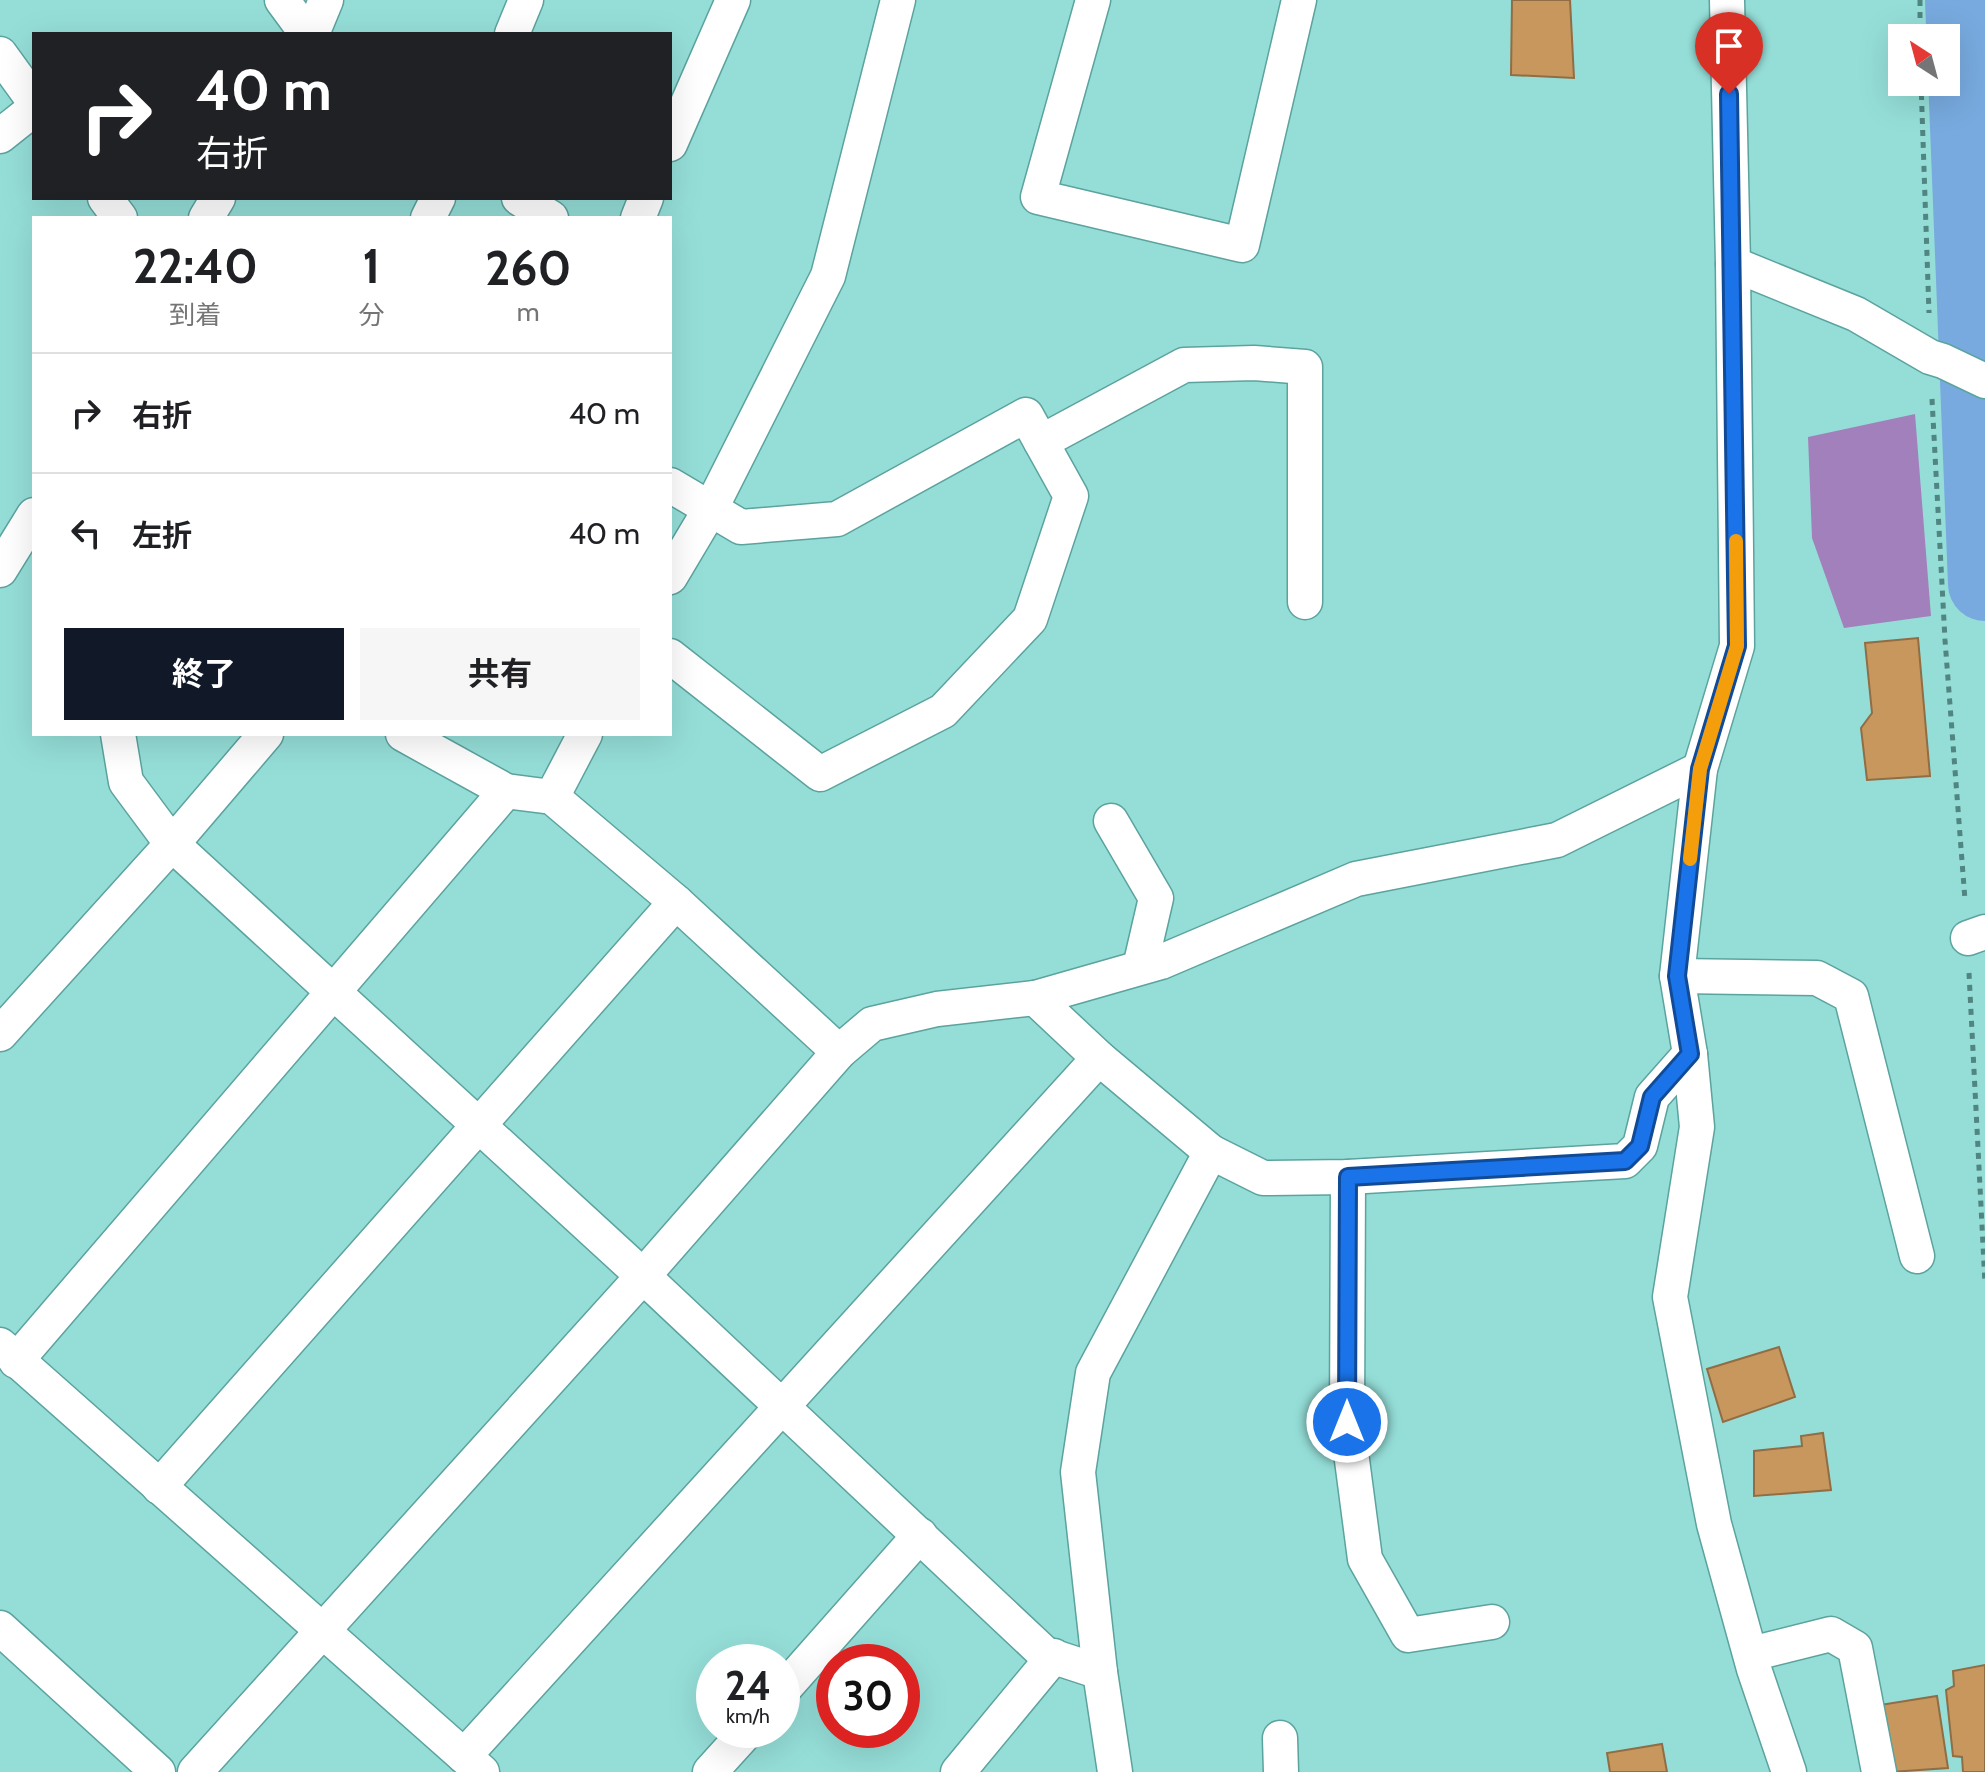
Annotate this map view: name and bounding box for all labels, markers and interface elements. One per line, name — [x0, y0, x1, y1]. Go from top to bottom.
pin — [1695, 12, 1763, 94]
icon: arrive — [1707, 24, 1751, 68]
north arrow — [1888, 24, 1960, 96]
map controls — [1888, 24, 1960, 96]
text: 40 m — [196, 56, 332, 124]
icon: right — [64, 64, 168, 168]
text: 右折 — [196, 131, 268, 175]
text: 22:40 — [133, 237, 258, 295]
text: 1 — [363, 237, 380, 295]
text: 260 — [485, 239, 571, 297]
text: m — [517, 296, 540, 328]
text: 到着 — [169, 299, 221, 331]
text: 分 — [358, 299, 384, 331]
icon: right — [64, 391, 108, 435]
text: 40 m — [569, 395, 640, 432]
text: 右折 — [132, 397, 192, 434]
icon: left — [64, 511, 108, 555]
text: 40 m — [569, 515, 640, 552]
text: 左折 — [132, 517, 192, 554]
button: 終了 — [64, 628, 344, 720]
button: 共有 — [360, 628, 640, 720]
position arrow — [1305, 1380, 1389, 1464]
speed limit sign: 30 — [816, 1644, 920, 1748]
text: 24 — [725, 1661, 771, 1710]
text: km/h — [726, 1704, 770, 1728]

